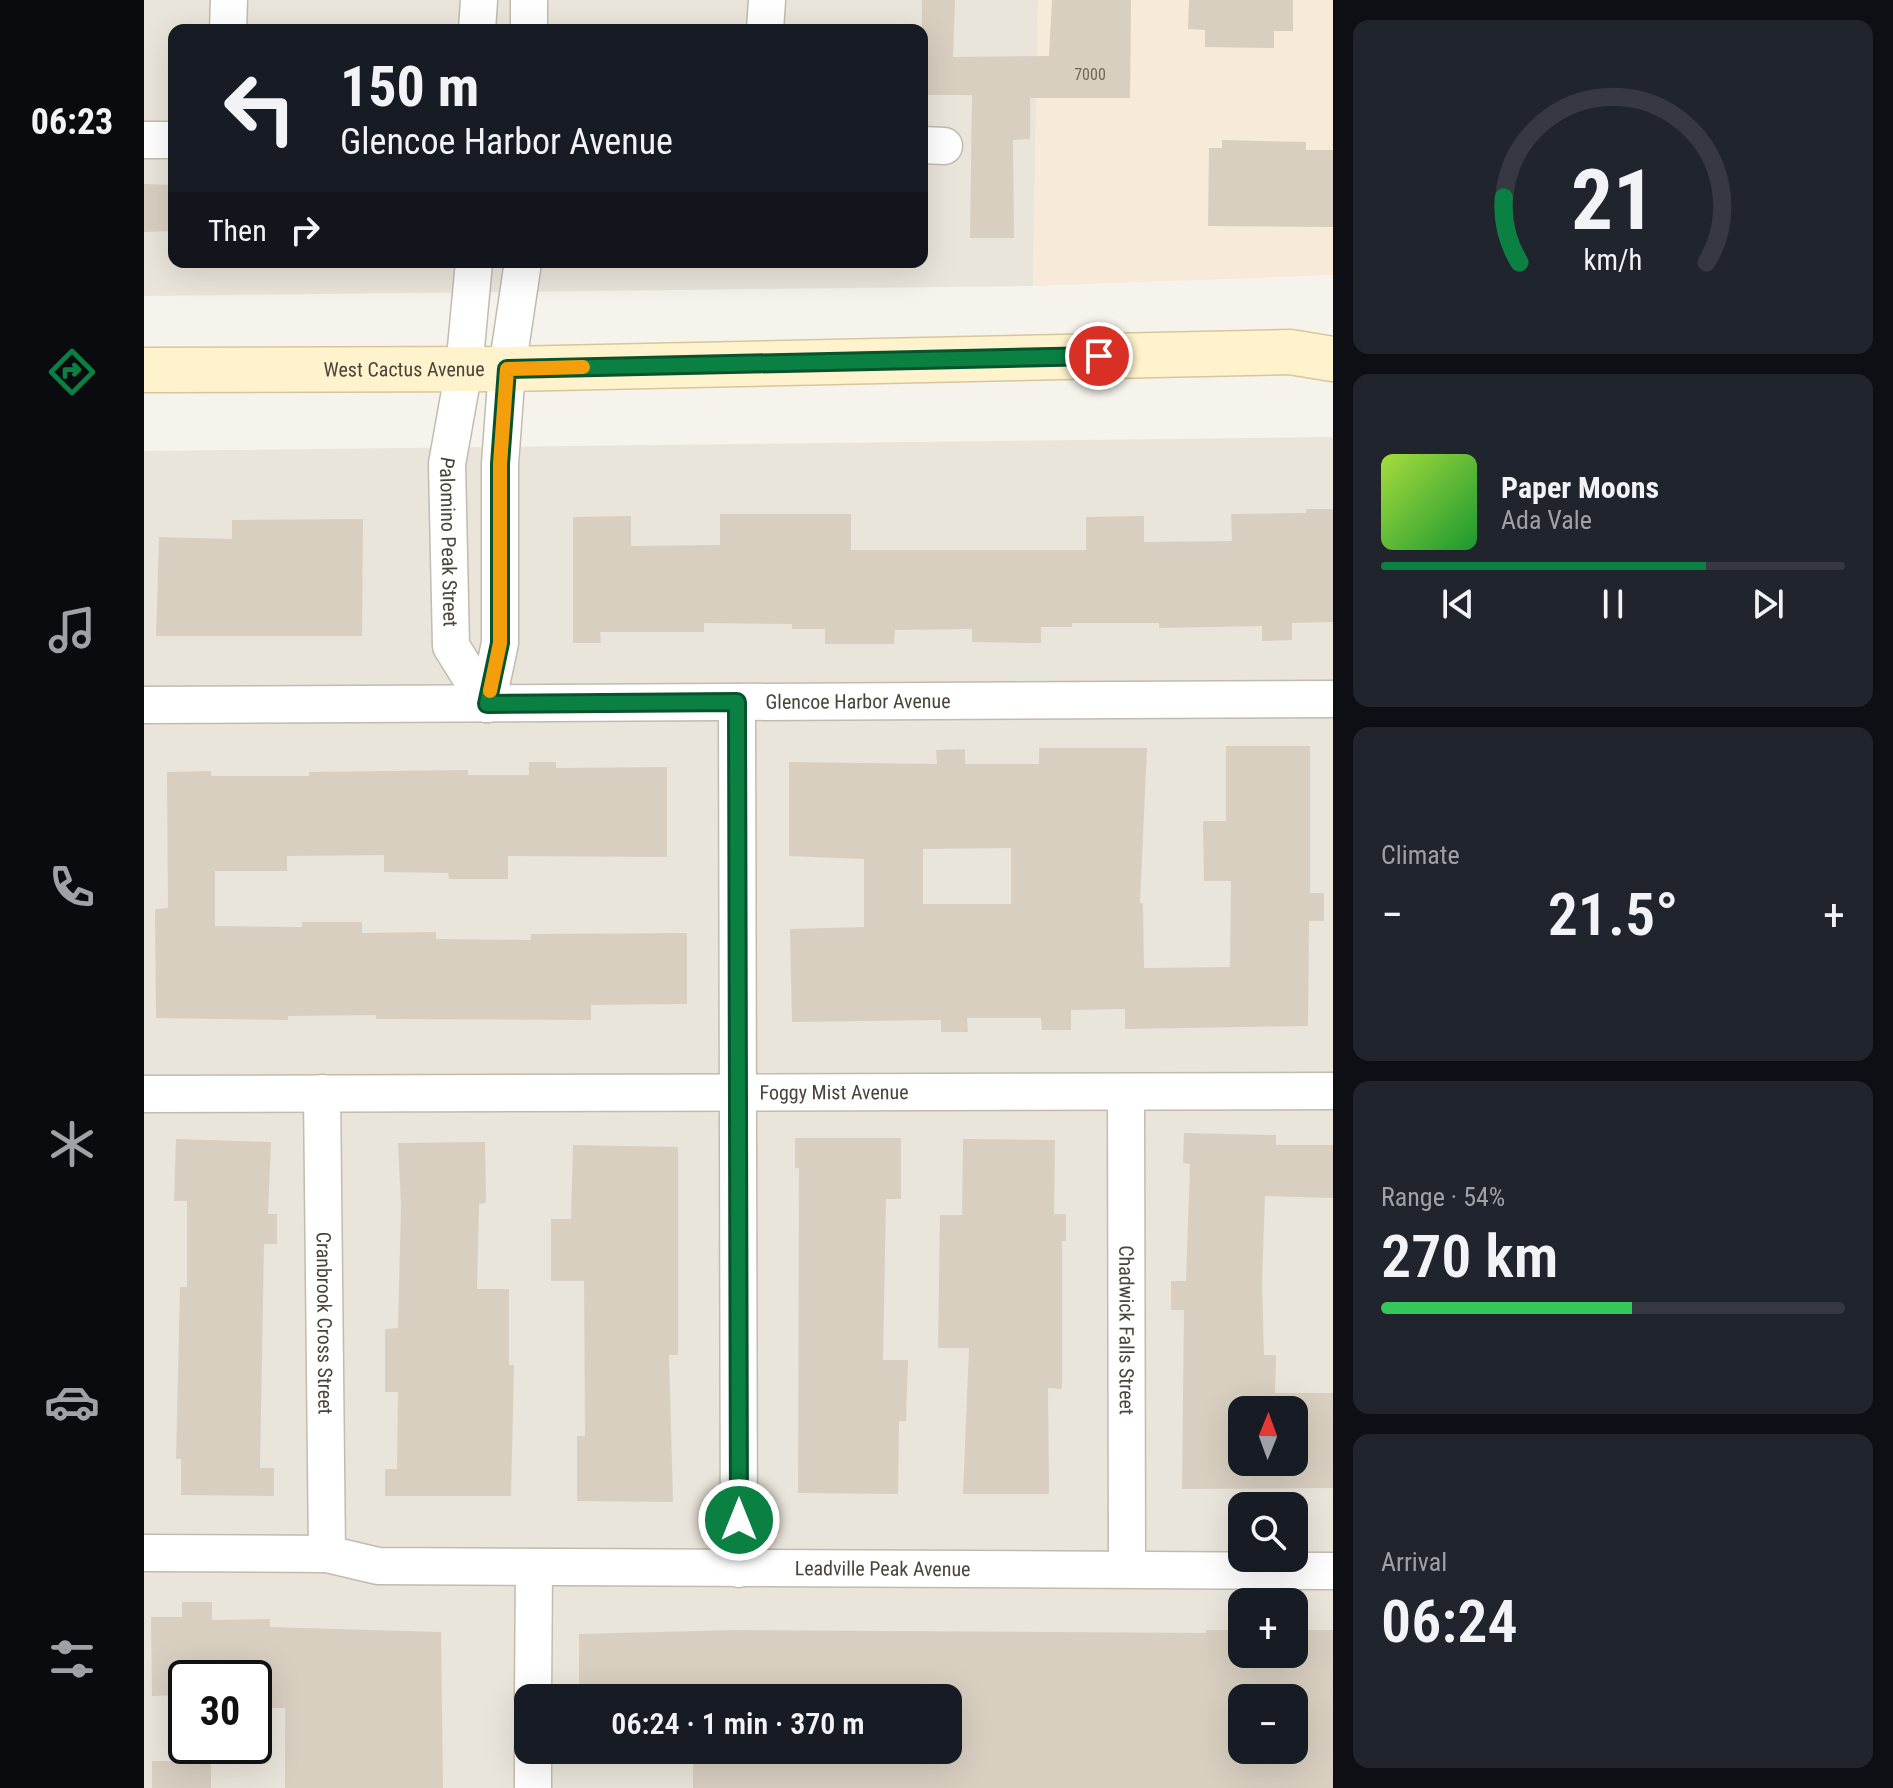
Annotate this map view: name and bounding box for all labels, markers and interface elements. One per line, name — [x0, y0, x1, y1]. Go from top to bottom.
text: 150 m — [340, 54, 479, 120]
icon: left — [208, 56, 312, 160]
house number: 7000 — [1074, 65, 1106, 84]
text: 06:23 — [31, 101, 113, 143]
text: Glencoe Harbor Avenue — [340, 121, 673, 163]
text: 21 — [1571, 151, 1655, 248]
icon: right — [283, 208, 327, 252]
text: Then — [208, 213, 267, 248]
text: km/h — [1584, 243, 1642, 277]
pin — [1065, 322, 1133, 390]
icon: arrive — [1077, 334, 1121, 378]
icon: directions — [44, 344, 100, 400]
street label: West Cactus Avenue — [323, 357, 485, 382]
street label: Palomino Peak Street — [434, 455, 463, 627]
text: Paper Moons — [1501, 470, 1659, 505]
text: Ada Vale — [1501, 505, 1592, 535]
icon: previous — [1436, 582, 1480, 626]
icon: pause — [1591, 582, 1635, 626]
icon: next — [1746, 582, 1790, 626]
icon: music — [44, 602, 100, 658]
street label: Glencoe Harbor Avenue — [765, 689, 951, 714]
text: Climate — [1381, 840, 1460, 870]
icon: phone — [44, 859, 100, 915]
text: 21.5° — [1548, 879, 1678, 950]
text: − — [1381, 889, 1403, 941]
text: + — [1823, 889, 1845, 941]
street label: Foggy Mist Avenue — [759, 1080, 909, 1104]
icon: climate — [44, 1116, 100, 1172]
text: Range · 54% — [1381, 1182, 1505, 1212]
text: 270 km — [1381, 1221, 1558, 1292]
street label: Cranbrook Cross Street — [312, 1231, 337, 1415]
street label: Chadwick Falls Street — [1114, 1245, 1139, 1415]
icon: car — [44, 1374, 100, 1430]
north arrow — [1228, 1396, 1308, 1476]
map controls — [1228, 1396, 1308, 1764]
position arrow — [697, 1478, 781, 1562]
button: search — [1228, 1492, 1308, 1572]
text: Arrival — [1381, 1547, 1447, 1577]
street label: Leadville Peak Avenue — [795, 1556, 971, 1581]
text: 06:24 — [1381, 1586, 1518, 1657]
button: + — [1228, 1588, 1308, 1668]
icon: filters — [44, 1631, 100, 1687]
speed limit sign: 30 — [168, 1660, 272, 1764]
button: − — [1228, 1684, 1308, 1764]
text: 06:24 · 1 min · 370 m — [611, 1706, 865, 1741]

